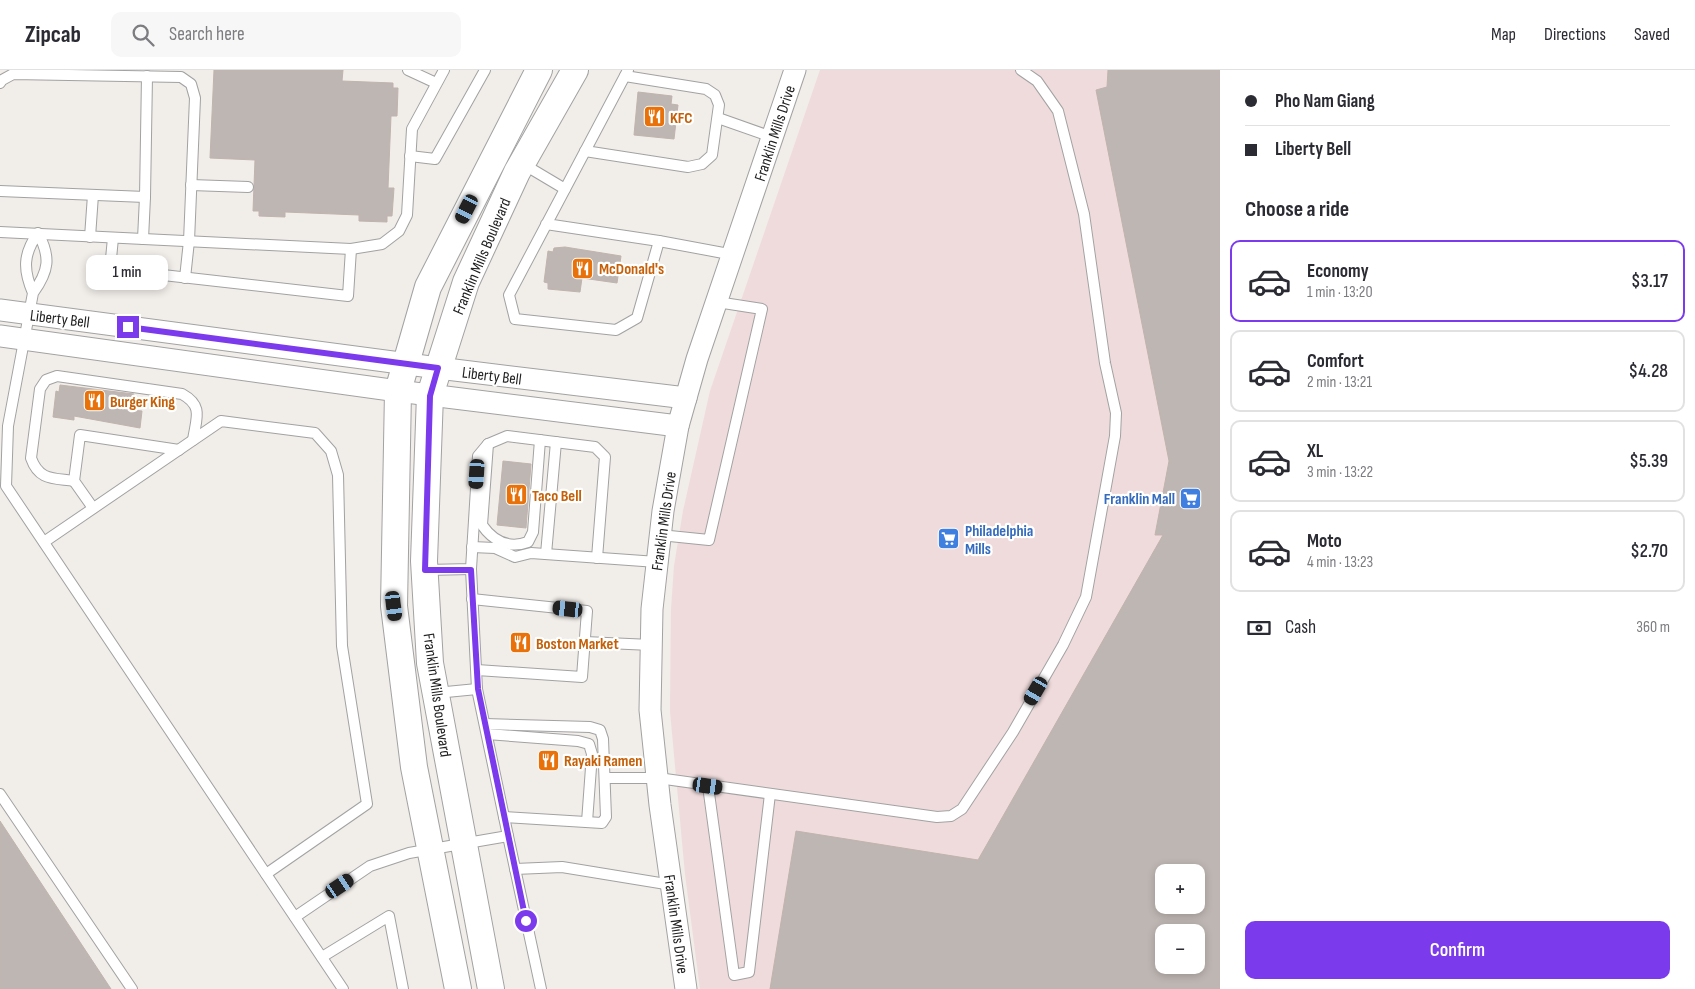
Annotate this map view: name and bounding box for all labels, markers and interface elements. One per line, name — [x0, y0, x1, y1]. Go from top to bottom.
search box — [111, 12, 461, 57]
text: Zipcab — [25, 20, 81, 49]
icon: search — [129, 21, 157, 49]
text: Search here — [169, 23, 245, 46]
text: Map — [1491, 24, 1516, 45]
text: Directions — [1544, 24, 1606, 45]
text: Saved — [1634, 24, 1670, 45]
street label: Franklin Mills Drive — [751, 83, 800, 184]
text: Pho Nam Giang — [1275, 90, 1375, 113]
restaurant icon: KFC — [642, 105, 666, 129]
place label: KFC — [670, 109, 693, 128]
text: Liberty Bell — [1275, 138, 1351, 161]
car — [453, 192, 480, 226]
street label: Franklin Mills Boulevard — [449, 195, 516, 318]
text: Choose a ride — [1245, 196, 1349, 223]
callout: 1 min — [87, 254, 169, 290]
restaurant icon: McDonald's — [571, 256, 595, 280]
icon: car — [1247, 259, 1292, 304]
place label: McDonald's — [599, 260, 664, 279]
text: Economy — [1307, 260, 1369, 283]
text: 1 min — [112, 263, 142, 282]
text: $3.17 — [1631, 270, 1668, 293]
text: 1 min · 13:20 — [1307, 283, 1373, 302]
street label: Liberty Bell — [29, 306, 91, 333]
route end — [117, 316, 139, 338]
icon: car — [1247, 349, 1292, 394]
text: Comfort — [1307, 350, 1364, 373]
text: $4.28 — [1629, 360, 1668, 383]
street label: Liberty Bell — [461, 363, 523, 390]
text: 2 min · 13:21 — [1307, 373, 1372, 392]
restaurant icon: Burger King — [82, 389, 106, 413]
place label: Burger King — [110, 393, 175, 412]
icon: car — [1247, 439, 1292, 484]
text: XL — [1307, 440, 1323, 463]
text: $5.39 — [1629, 450, 1668, 473]
car — [468, 459, 485, 489]
text: 3 min · 13:22 — [1307, 463, 1373, 482]
street label: Franklin Mills Drive — [648, 470, 681, 572]
restaurant icon: Taco Bell — [504, 483, 528, 507]
supermarket icon: Franklin Mall — [1179, 486, 1203, 510]
place label: Taco Bell — [532, 487, 582, 506]
place label: Franklin Mall — [1104, 490, 1175, 509]
place label: Philadelphia Mills — [965, 522, 1033, 559]
supermarket icon: Philadelphia Mills — [937, 527, 961, 551]
icon: car — [1247, 529, 1292, 574]
text: Moto — [1307, 530, 1342, 553]
text: $2.70 — [1630, 540, 1668, 563]
text: 4 min · 13:23 — [1307, 553, 1373, 572]
car — [384, 590, 403, 622]
car — [552, 600, 583, 618]
icon: cash — [1245, 614, 1273, 642]
text: Cash — [1285, 616, 1316, 639]
text: 360 m — [1636, 618, 1670, 637]
restaurant icon: Boston Market — [508, 631, 532, 655]
street label: Franklin Mills Boulevard — [418, 632, 455, 758]
place label: Boston Market — [536, 635, 619, 654]
car — [1022, 674, 1049, 708]
restaurant icon: Rayaki Ramen — [536, 748, 560, 772]
place label: Rayaki Ramen — [564, 752, 642, 771]
car — [692, 776, 723, 796]
map controls — [1155, 864, 1205, 974]
button: + — [1155, 864, 1205, 914]
car — [323, 871, 356, 901]
street label: Franklin Mills Drive — [659, 873, 692, 975]
route start — [515, 910, 537, 932]
button: Confirm — [1245, 921, 1670, 979]
button: − — [1155, 924, 1205, 974]

